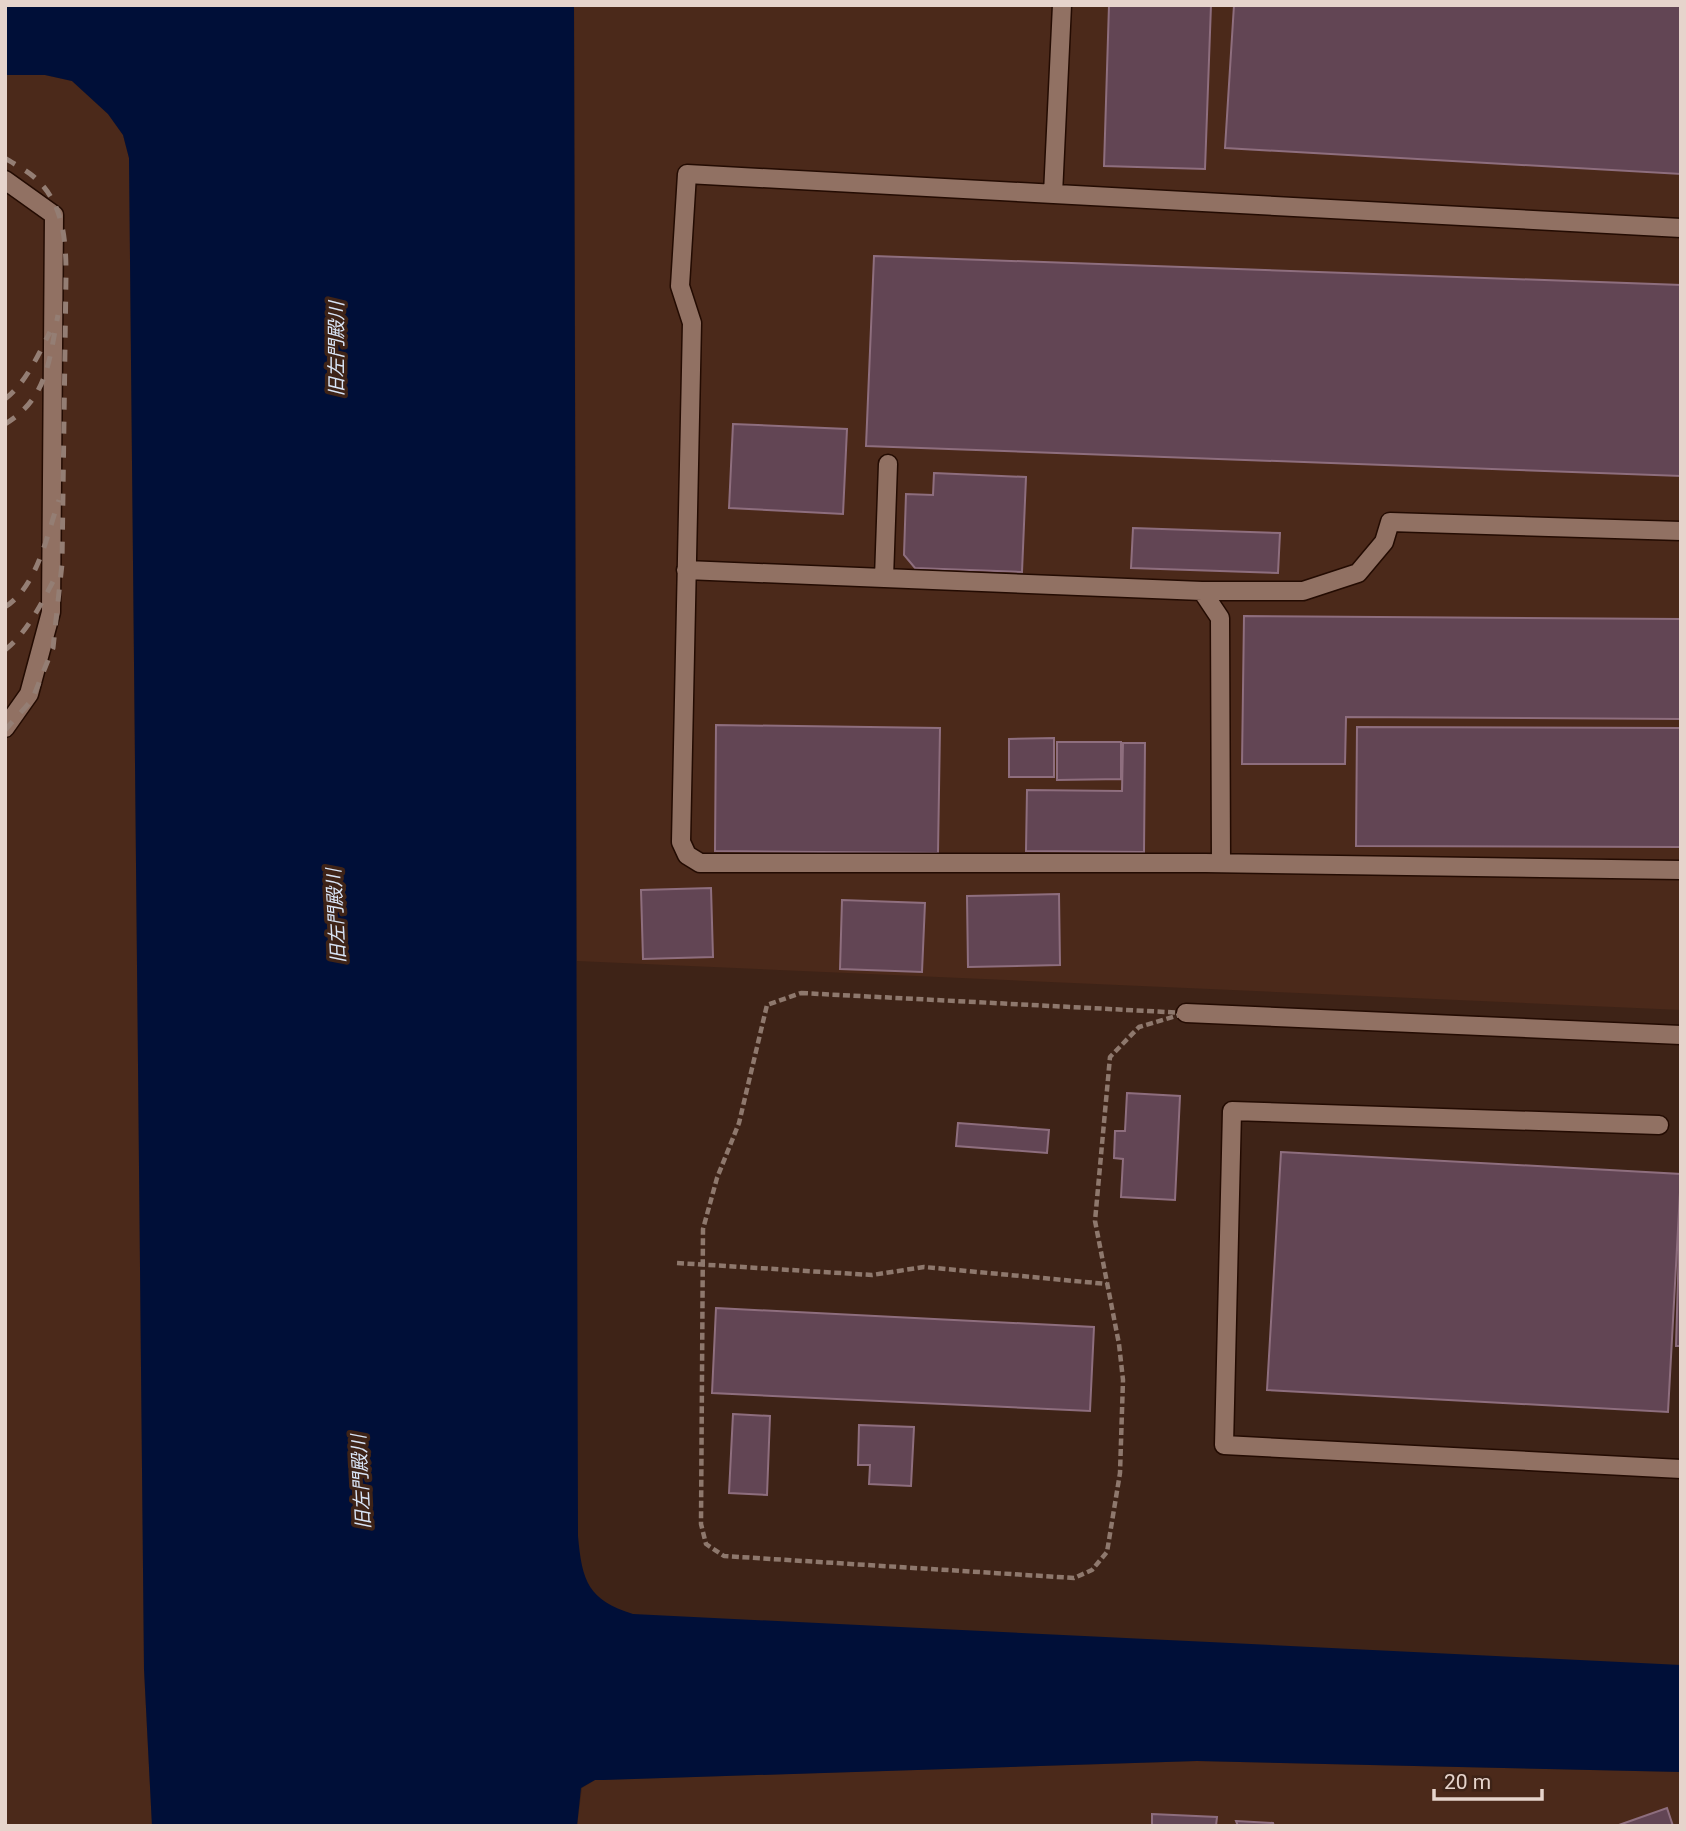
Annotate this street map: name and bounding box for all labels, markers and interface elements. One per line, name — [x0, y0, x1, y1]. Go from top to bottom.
water label: 旧左門殿川 — [325, 300, 348, 397]
water label: 旧左門殿川 — [322, 866, 350, 964]
water label: 旧左門殿川 — [347, 1432, 375, 1530]
scale bar — [1434, 1758, 1542, 1802]
text: 20 m — [1444, 1770, 1491, 1794]

